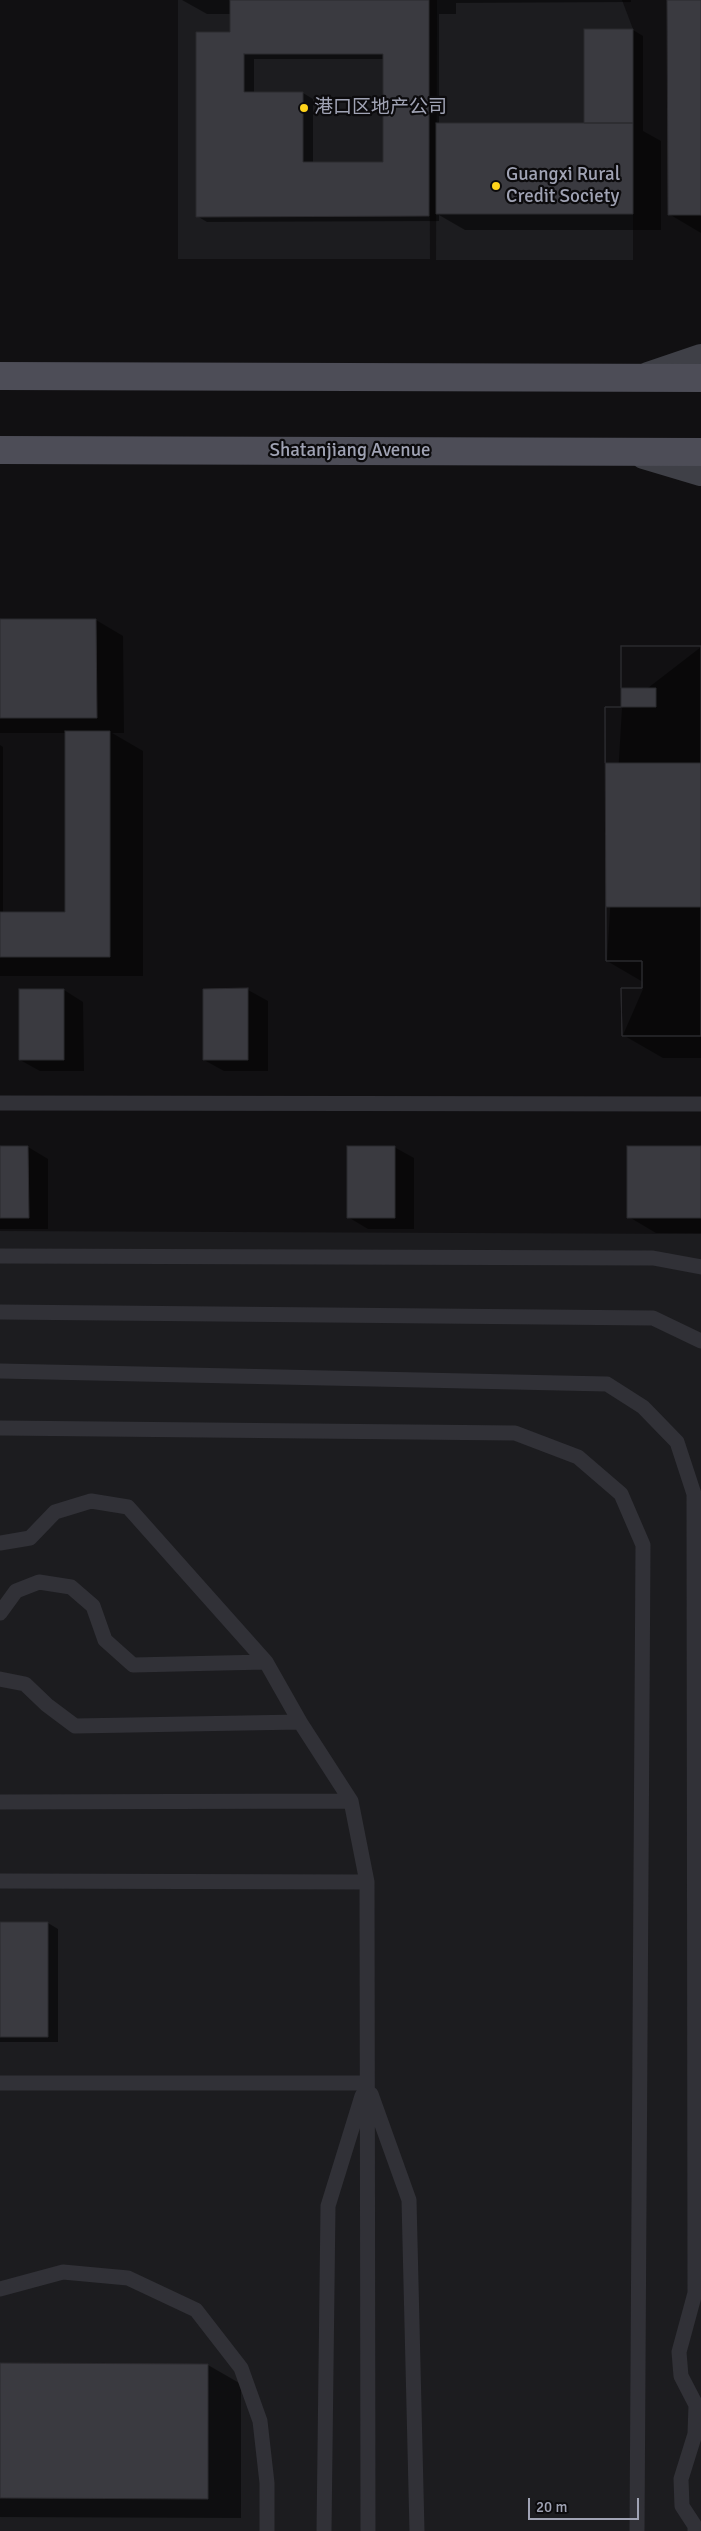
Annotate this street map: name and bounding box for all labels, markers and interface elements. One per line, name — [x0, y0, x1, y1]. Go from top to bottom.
place label: 港口区地产公司 — [314, 97, 447, 119]
marker: 港口区地产公司 — [298, 102, 310, 114]
place label: Guangxi Rural Credit Society — [506, 164, 620, 208]
marker: Guangxi Rural Credit Society — [490, 180, 502, 192]
street label: Shatanjiang Avenue — [269, 440, 431, 462]
scale bar — [531, 2488, 642, 2520]
text: 20 m — [536, 2498, 567, 2516]

